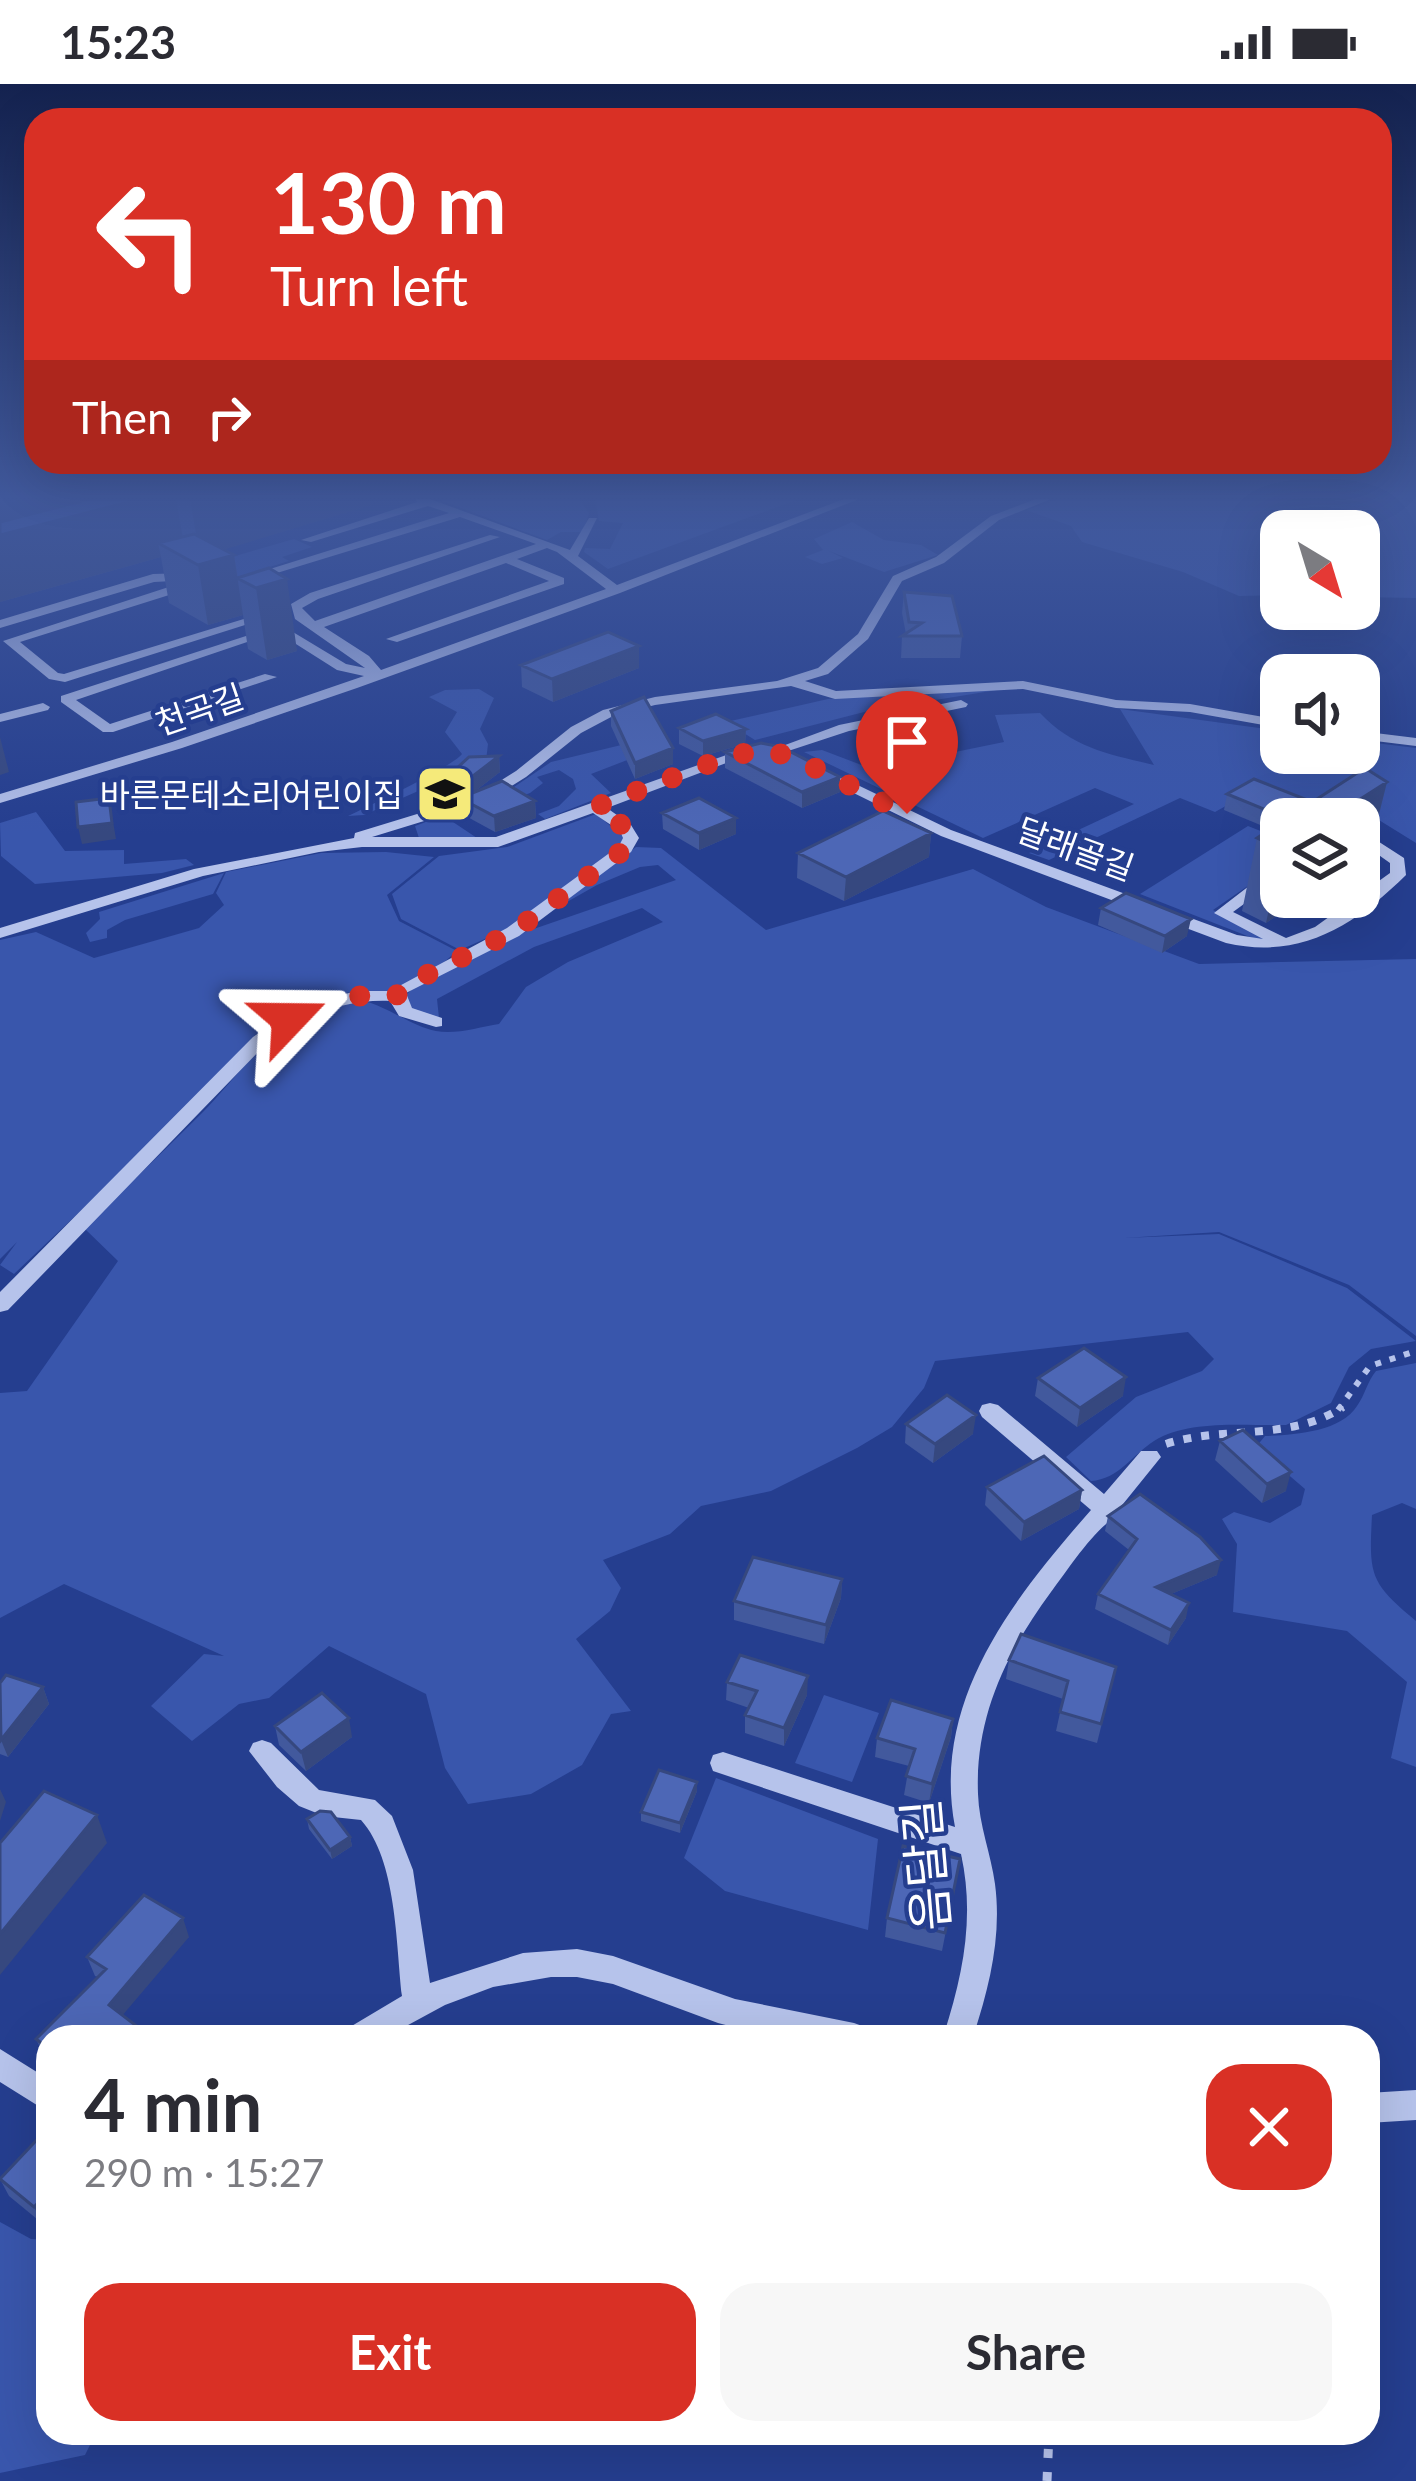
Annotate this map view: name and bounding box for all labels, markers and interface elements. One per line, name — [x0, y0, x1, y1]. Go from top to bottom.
text: 15:23 — [60, 15, 176, 69]
text: 130 m — [270, 151, 507, 252]
icon: left — [72, 156, 228, 312]
text: Turn left — [270, 253, 468, 318]
icon: right — [196, 384, 262, 450]
text: Then — [72, 390, 172, 444]
north arrow — [1260, 510, 1380, 630]
map controls — [1260, 510, 1380, 918]
button: sound — [1260, 654, 1380, 774]
street label: 천곡길 — [149, 675, 249, 743]
pin — [856, 691, 958, 814]
icon: arrive — [874, 709, 940, 775]
school or university icon: 바른몬테소리어린이집 — [414, 763, 476, 825]
place label: 바른몬테소리어린이집 — [99, 774, 403, 814]
button: layers — [1260, 798, 1380, 918]
street label: 달래골길 — [1012, 808, 1140, 888]
position arrow — [226, 956, 352, 1082]
street label: 음달길 — [891, 1797, 959, 1933]
text: 4 min — [84, 2061, 262, 2147]
button: close — [1206, 2064, 1332, 2190]
text: 290 m · 15:27 — [84, 2149, 324, 2195]
button: Exit — [84, 2283, 696, 2421]
button: Share — [720, 2283, 1332, 2421]

